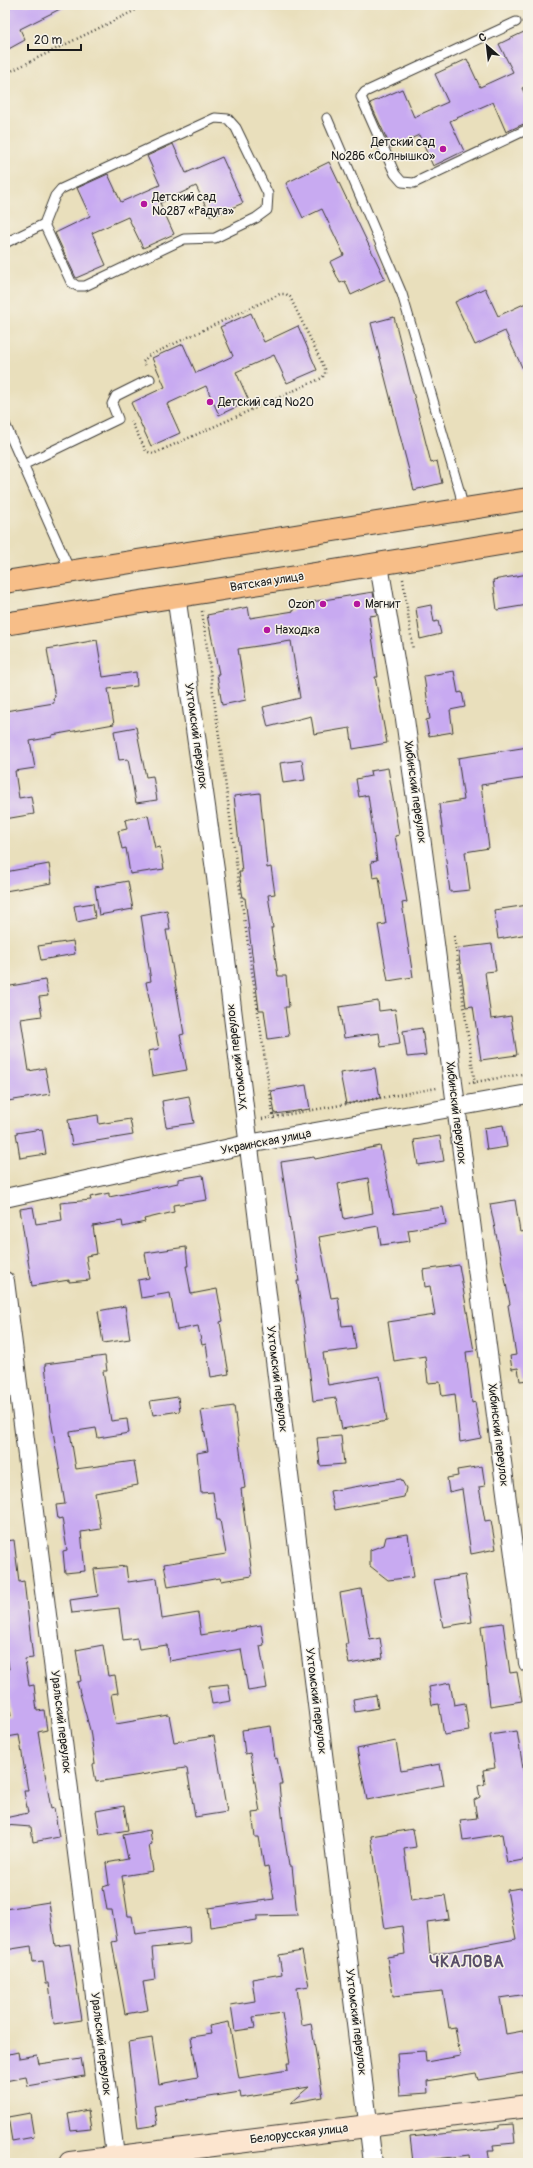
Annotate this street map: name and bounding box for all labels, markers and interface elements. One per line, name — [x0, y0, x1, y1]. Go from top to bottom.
scale bar — [28, 26, 81, 52]
north arrow — [467, 26, 507, 66]
text: С — [476, 30, 489, 45]
text: 20 m — [34, 33, 63, 48]
place label: Детский сад №286 «Солнышко» — [331, 135, 436, 164]
marker: Детский сад №286 «Солнышко» — [438, 144, 448, 154]
place label: Детский сад №287 «Радуга» — [151, 190, 234, 219]
marker: Детский сад №287 «Радуга» — [139, 199, 149, 209]
place label: Детский сад №20 — [217, 395, 314, 410]
marker: Детский сад №20 — [205, 397, 215, 407]
street label: Вятская улица — [229, 569, 305, 595]
place label: Ozon — [288, 597, 315, 612]
place label: Магнит — [365, 597, 401, 612]
marker: Ozon — [318, 599, 328, 609]
marker: Магнит — [352, 599, 362, 609]
place label: Находка — [275, 623, 320, 638]
marker: Находка — [262, 625, 272, 635]
street label: Ухтомский переулок — [181, 682, 211, 790]
street label: Хибинский переулок — [400, 740, 430, 844]
street label: Ухтомский переулок — [223, 1003, 251, 1111]
street label: Хибинский переулок — [442, 1061, 470, 1165]
street label: Украинская улица — [219, 1126, 313, 1158]
street label: Ухтомский переулок — [263, 1325, 291, 1433]
street label: Хибинский переулок — [484, 1383, 512, 1487]
street label: Ухтомский переулок — [302, 1647, 330, 1755]
street label: Уральский переулок — [47, 1669, 75, 1775]
district label: ЧКАЛОВА — [429, 1952, 505, 1972]
street label: Ухтомский переулок — [342, 1968, 370, 2076]
street label: Уральский переулок — [87, 1991, 115, 2097]
street label: Белорусская улица — [249, 2120, 349, 2147]

